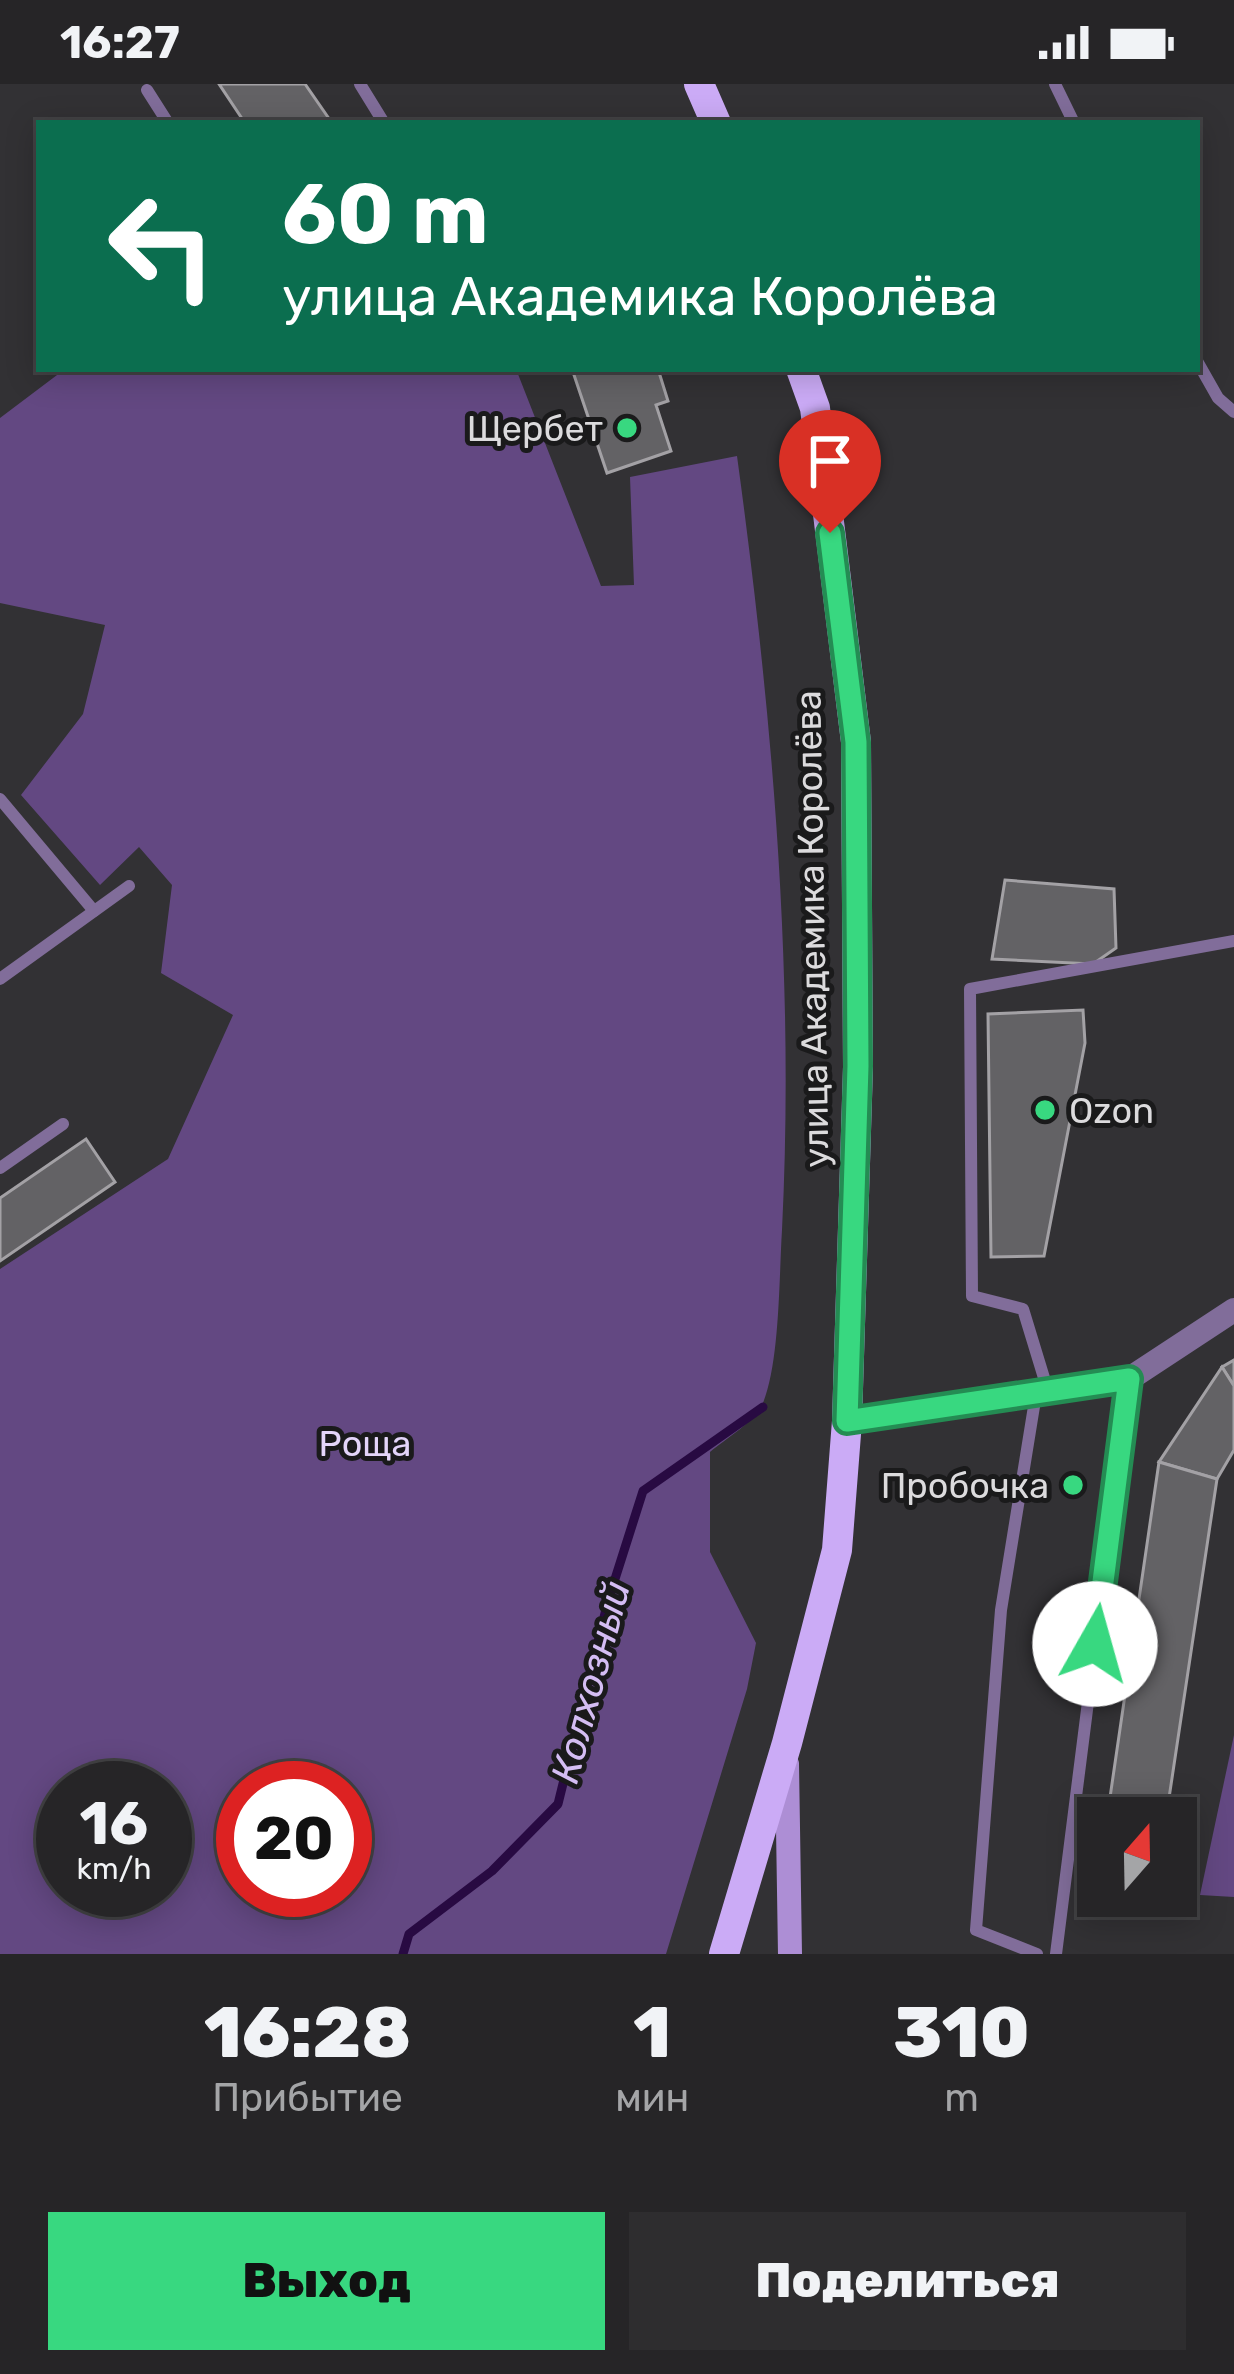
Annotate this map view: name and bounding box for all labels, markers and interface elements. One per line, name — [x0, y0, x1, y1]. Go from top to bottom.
text: 16:27 — [60, 16, 180, 69]
text: 60 m — [282, 164, 489, 264]
icon: left — [84, 168, 240, 324]
text: улица Академика Королёва — [282, 265, 998, 329]
place label: Щербет — [467, 407, 603, 450]
pin — [779, 410, 881, 533]
marker: Щербет — [614, 415, 640, 441]
icon: arrive — [797, 428, 863, 494]
street label: улица Академика Королёва — [786, 690, 838, 1168]
place label: Ozon — [1069, 1089, 1154, 1132]
marker: Ozon — [1032, 1097, 1058, 1123]
park label: Роща — [319, 1422, 411, 1465]
place label: Пробочка — [881, 1464, 1049, 1507]
marker: Пробочка — [1060, 1472, 1086, 1498]
water label: Колхозный — [542, 1576, 640, 1788]
position arrow — [1032, 1581, 1158, 1707]
speed limit sign: 20 — [216, 1761, 372, 1917]
text: 16 — [80, 1788, 148, 1859]
north arrow — [1077, 1797, 1197, 1917]
map controls — [1077, 1797, 1197, 1917]
text: km/h — [77, 1851, 151, 1887]
text: 16:28 — [204, 1990, 411, 2075]
text: 1 — [633, 1990, 671, 2075]
text: 310 — [893, 1990, 1030, 2075]
text: Прибытие — [212, 2075, 403, 2121]
text: мин — [615, 2075, 689, 2121]
text: m — [944, 2075, 979, 2121]
button: Выход — [48, 2212, 605, 2350]
button: Поделиться — [629, 2212, 1186, 2350]

